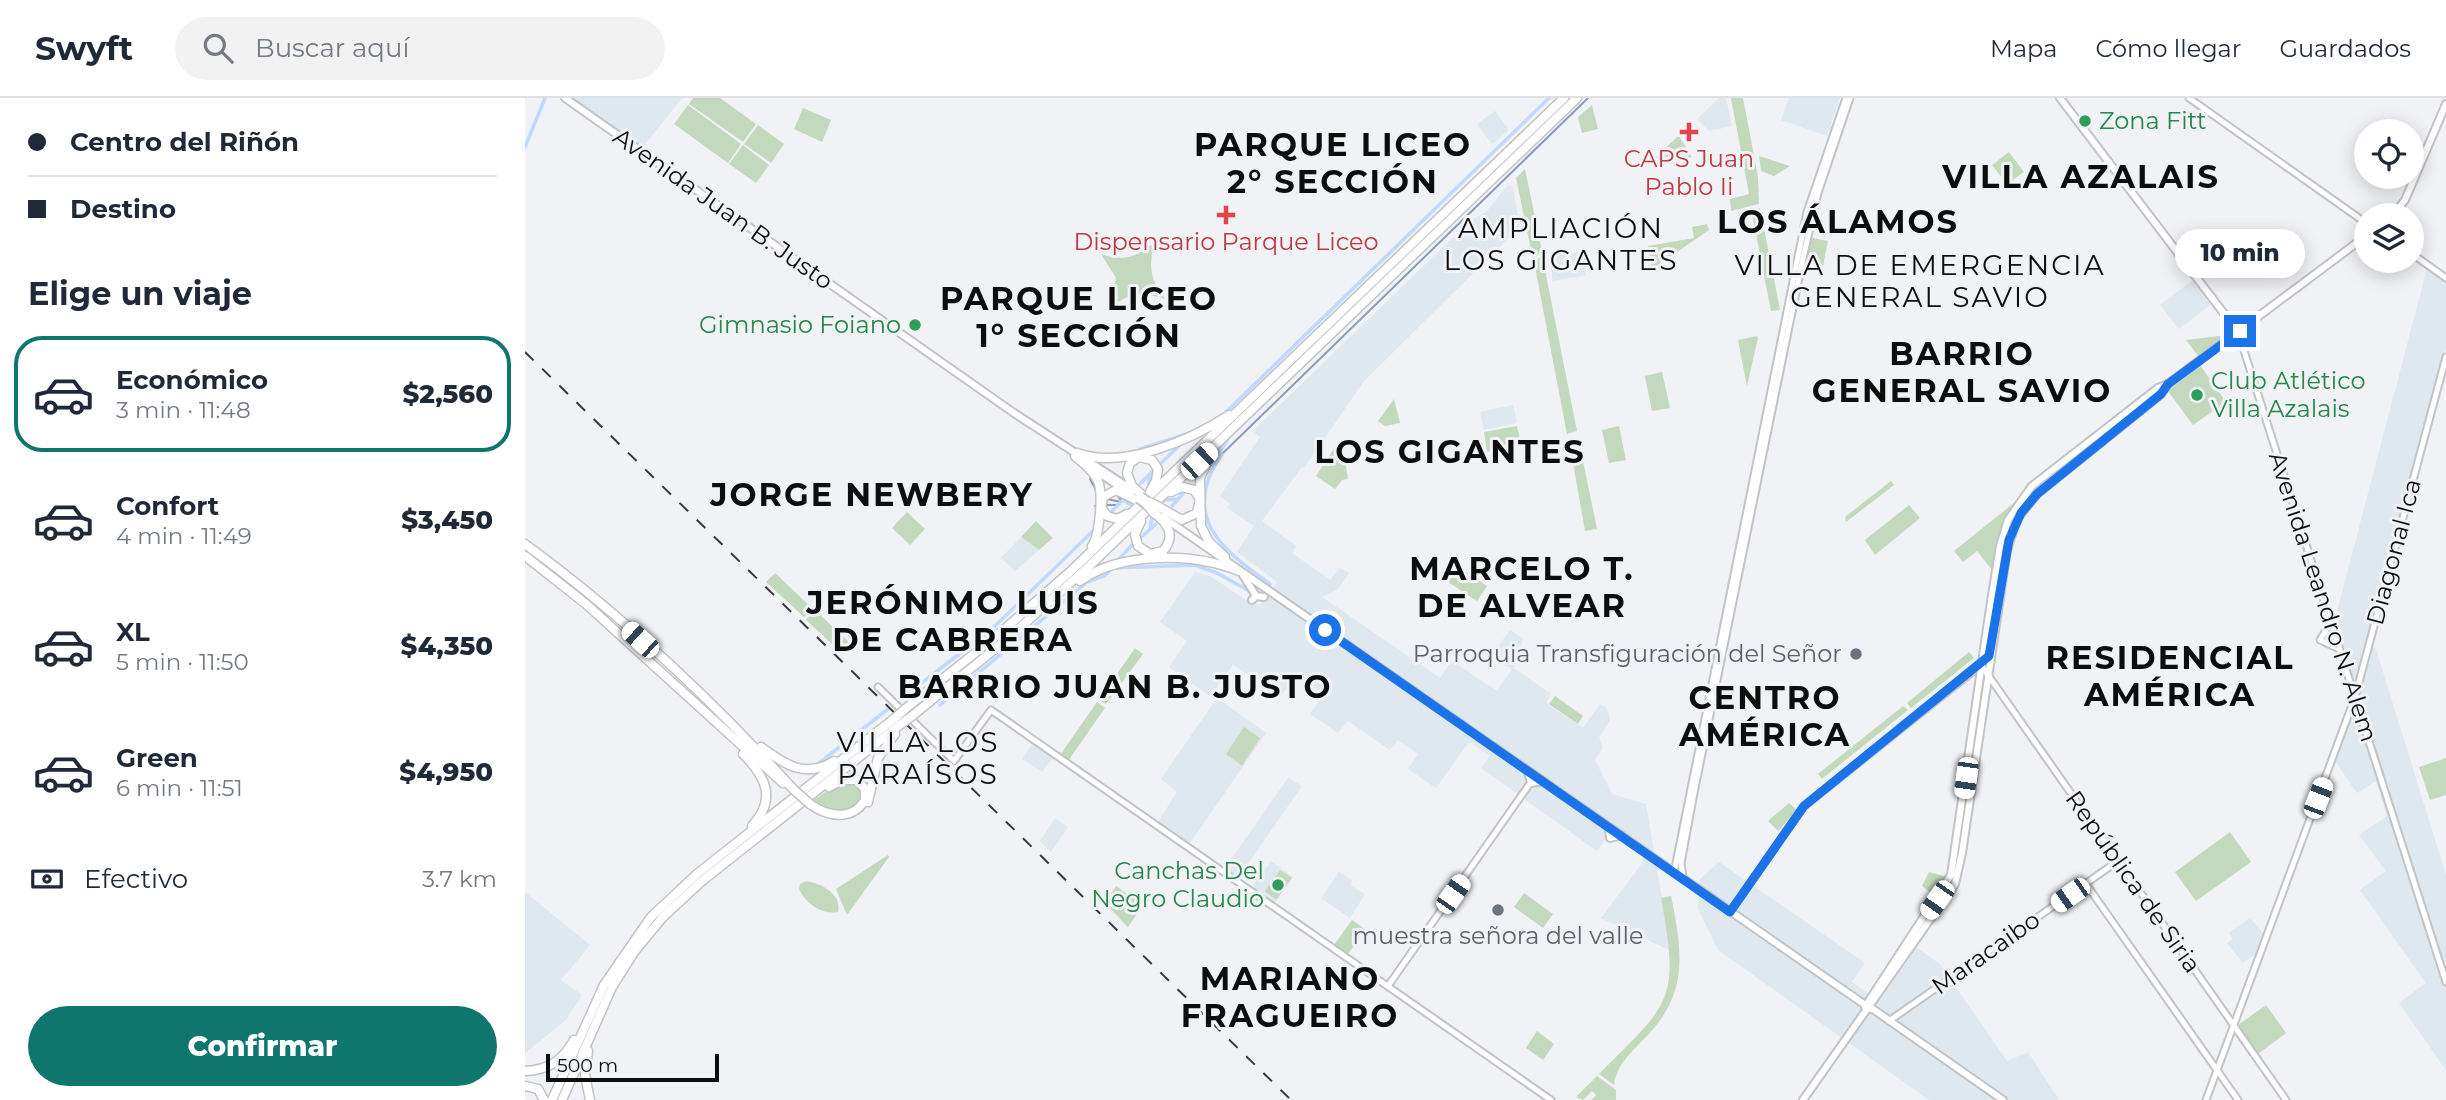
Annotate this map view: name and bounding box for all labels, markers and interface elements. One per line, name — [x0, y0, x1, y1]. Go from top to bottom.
search box — [175, 17, 665, 80]
text: Swyft — [35, 28, 133, 68]
icon: search — [199, 29, 237, 67]
text: Buscar aquí — [255, 32, 409, 64]
text: Mapa — [1990, 34, 2057, 63]
text: Cómo llegar — [2095, 34, 2241, 63]
text: Guardados — [2279, 34, 2411, 63]
place label: Zona Fitt — [2099, 106, 2207, 135]
marker: Zona Fitt — [2077, 113, 2093, 129]
map controls — [2354, 119, 2424, 273]
button: locate — [2354, 119, 2424, 189]
street label: Avenida Juan B. Justo — [608, 122, 839, 295]
marker: CAPS Juan Pablo Ii — [1679, 122, 1699, 142]
district label: PARQUE LICEO 2° SECCIÓN — [1194, 125, 1472, 201]
text: Centro del Riñón — [70, 126, 299, 158]
place label: CAPS Juan Pablo Ii — [1624, 144, 1754, 201]
district label: VILLA AZALAIS — [1941, 157, 2220, 196]
text: Destino — [70, 193, 176, 225]
district label: LOS ÁLAMOS — [1717, 202, 1959, 241]
button: layers — [2354, 203, 2424, 273]
marker: Dispensario Parque Liceo — [1216, 205, 1236, 225]
district label: AMPLIACIÓN LOS GIGANTES — [1444, 211, 1678, 277]
place label: Dispensario Parque Liceo — [1073, 227, 1379, 256]
callout: 10 min — [2175, 230, 2305, 278]
text: 10 min — [2200, 239, 2280, 267]
district label: VILLA DE EMERGENCIA GENERAL SAVIO — [1734, 248, 2106, 314]
text: Elige un viaje — [28, 274, 252, 313]
district label: PARQUE LICEO 1° SECCIÓN — [940, 279, 1218, 355]
place label: Gimnasio Foiano — [699, 310, 901, 339]
route end — [2224, 315, 2256, 347]
marker: Gimnasio Foiano — [907, 317, 923, 333]
district label: BARRIO GENERAL SAVIO — [1812, 334, 2112, 410]
icon: car — [32, 363, 95, 426]
text: Económico — [116, 364, 268, 396]
place label: Club Atlético Villa Azalais — [2211, 366, 2366, 423]
text: $2,560 — [403, 378, 493, 410]
marker: Club Atlético Villa Azalais — [2189, 387, 2205, 403]
text: 3 min · 11:48 — [116, 396, 251, 424]
district label: LOS GIGANTES — [1314, 432, 1586, 471]
car — [1177, 439, 1222, 483]
street label: Avenida Leandro N. Alem — [2263, 448, 2384, 745]
district label: JORGE NEWBERY — [709, 475, 1034, 514]
street label: Diagonal Ica — [2360, 476, 2427, 628]
icon: car — [32, 489, 95, 552]
text: Confort — [116, 490, 219, 522]
text: $3,450 — [401, 504, 493, 536]
text: 4 min · 11:49 — [116, 522, 252, 550]
district label: MARCELO T. DE ALVEAR — [1409, 549, 1635, 625]
district label: JERÓNIMO LUIS DE CABRERA — [805, 583, 1100, 659]
route start — [1309, 614, 1341, 646]
icon: car — [32, 615, 95, 678]
text: XL — [116, 616, 150, 648]
car — [618, 618, 663, 662]
text: $4,350 — [401, 630, 493, 662]
district label: RESIDENCIAL AMÉRICA — [2045, 638, 2295, 714]
place label: Parroquia Transfiguración del Señor — [1413, 639, 1842, 668]
marker: Parroquia Transfiguración del Señor — [1848, 646, 1864, 662]
text: 5 min · 11:50 — [116, 648, 249, 676]
district label: BARRIO JUAN B. JUSTO — [897, 667, 1333, 706]
district label: CENTRO AMÉRICA — [1678, 678, 1851, 754]
district label: VILLA LOS PARAÍSOS — [837, 725, 999, 791]
icon: car — [32, 741, 95, 804]
text: Green — [116, 742, 198, 774]
text: $4,950 — [399, 756, 493, 788]
car — [1953, 756, 1980, 800]
text: 6 min · 11:51 — [116, 774, 243, 802]
car — [2301, 775, 2336, 821]
street label: República de Siria — [2060, 785, 2207, 978]
place label: Canchas Del Negro Claudio — [1091, 856, 1264, 913]
icon: cash — [28, 860, 66, 898]
text: Efectivo — [84, 863, 188, 895]
text: 3.7 km — [422, 865, 497, 893]
car — [1433, 871, 1474, 917]
car — [2047, 874, 2094, 916]
marker: Canchas Del Negro Claudio — [1270, 877, 1286, 893]
car — [1917, 877, 1958, 923]
marker: muestra señora del valle — [1490, 902, 1506, 918]
street label: Maracaibo — [1926, 905, 2045, 1000]
place label: muestra señora del valle — [1353, 921, 1643, 950]
district label: MARIANO FRAGUEIRO — [1181, 959, 1399, 1035]
button: Confirmar — [28, 1006, 497, 1086]
scale bar — [546, 1051, 719, 1083]
text: 500 m — [557, 1054, 618, 1077]

